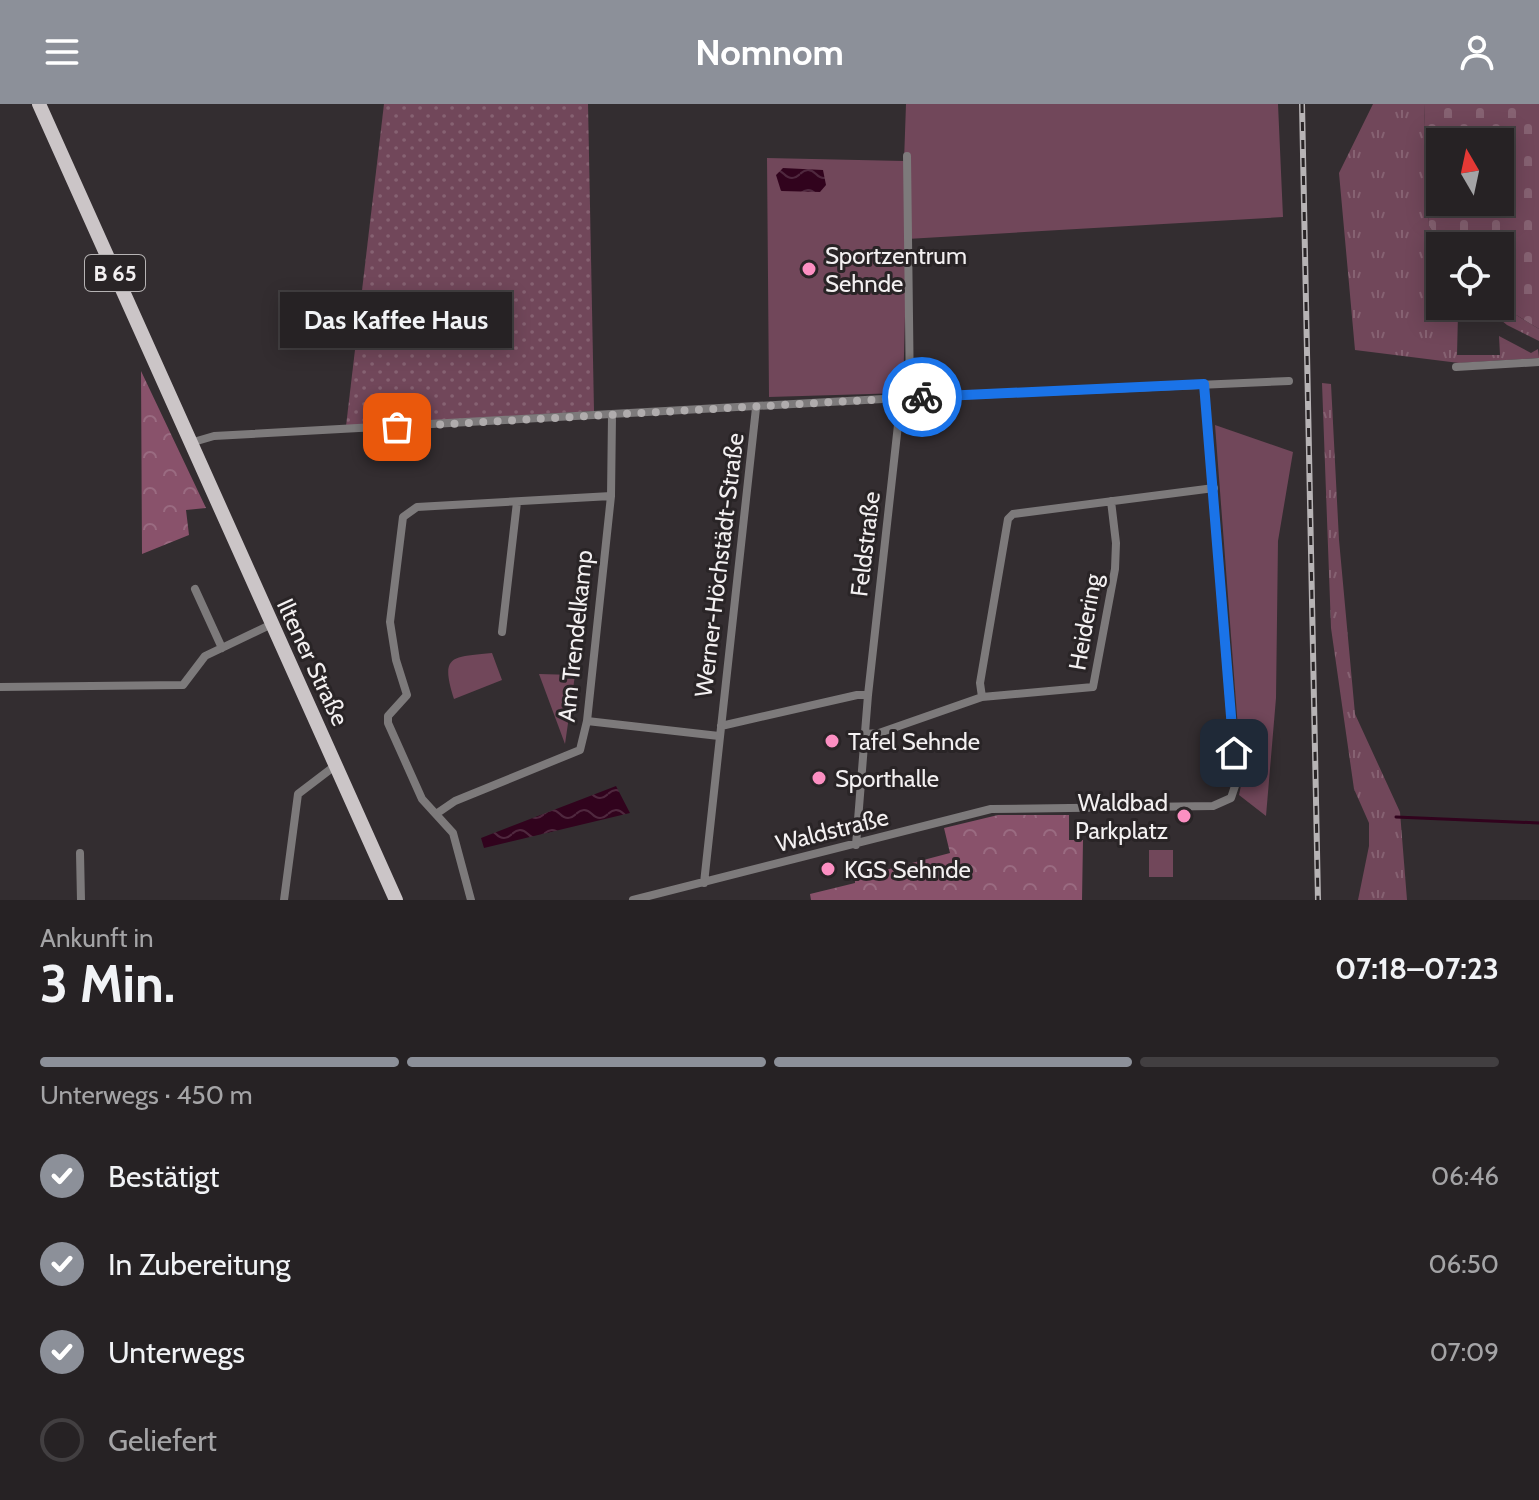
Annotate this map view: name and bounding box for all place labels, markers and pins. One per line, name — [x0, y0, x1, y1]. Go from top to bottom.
place label: Sportzentrum Sehnde — [825, 241, 967, 298]
marker: Sportzentrum Sehnde — [800, 260, 818, 278]
callout: Das Kaffee Haus — [281, 291, 513, 347]
pin — [363, 393, 431, 461]
pin — [1200, 719, 1268, 787]
place label: Tafel Sehnde — [848, 727, 980, 756]
marker: Tafel Sehnde — [823, 732, 841, 750]
place label: Sporthalle — [835, 764, 939, 793]
marker: Sporthalle — [810, 769, 828, 787]
place label: Waldbad Parkplatz — [1075, 788, 1168, 845]
marker: Waldbad Parkplatz — [1175, 807, 1193, 825]
place label: KGS Sehnde — [844, 855, 971, 884]
marker: KGS Sehnde — [819, 860, 837, 878]

